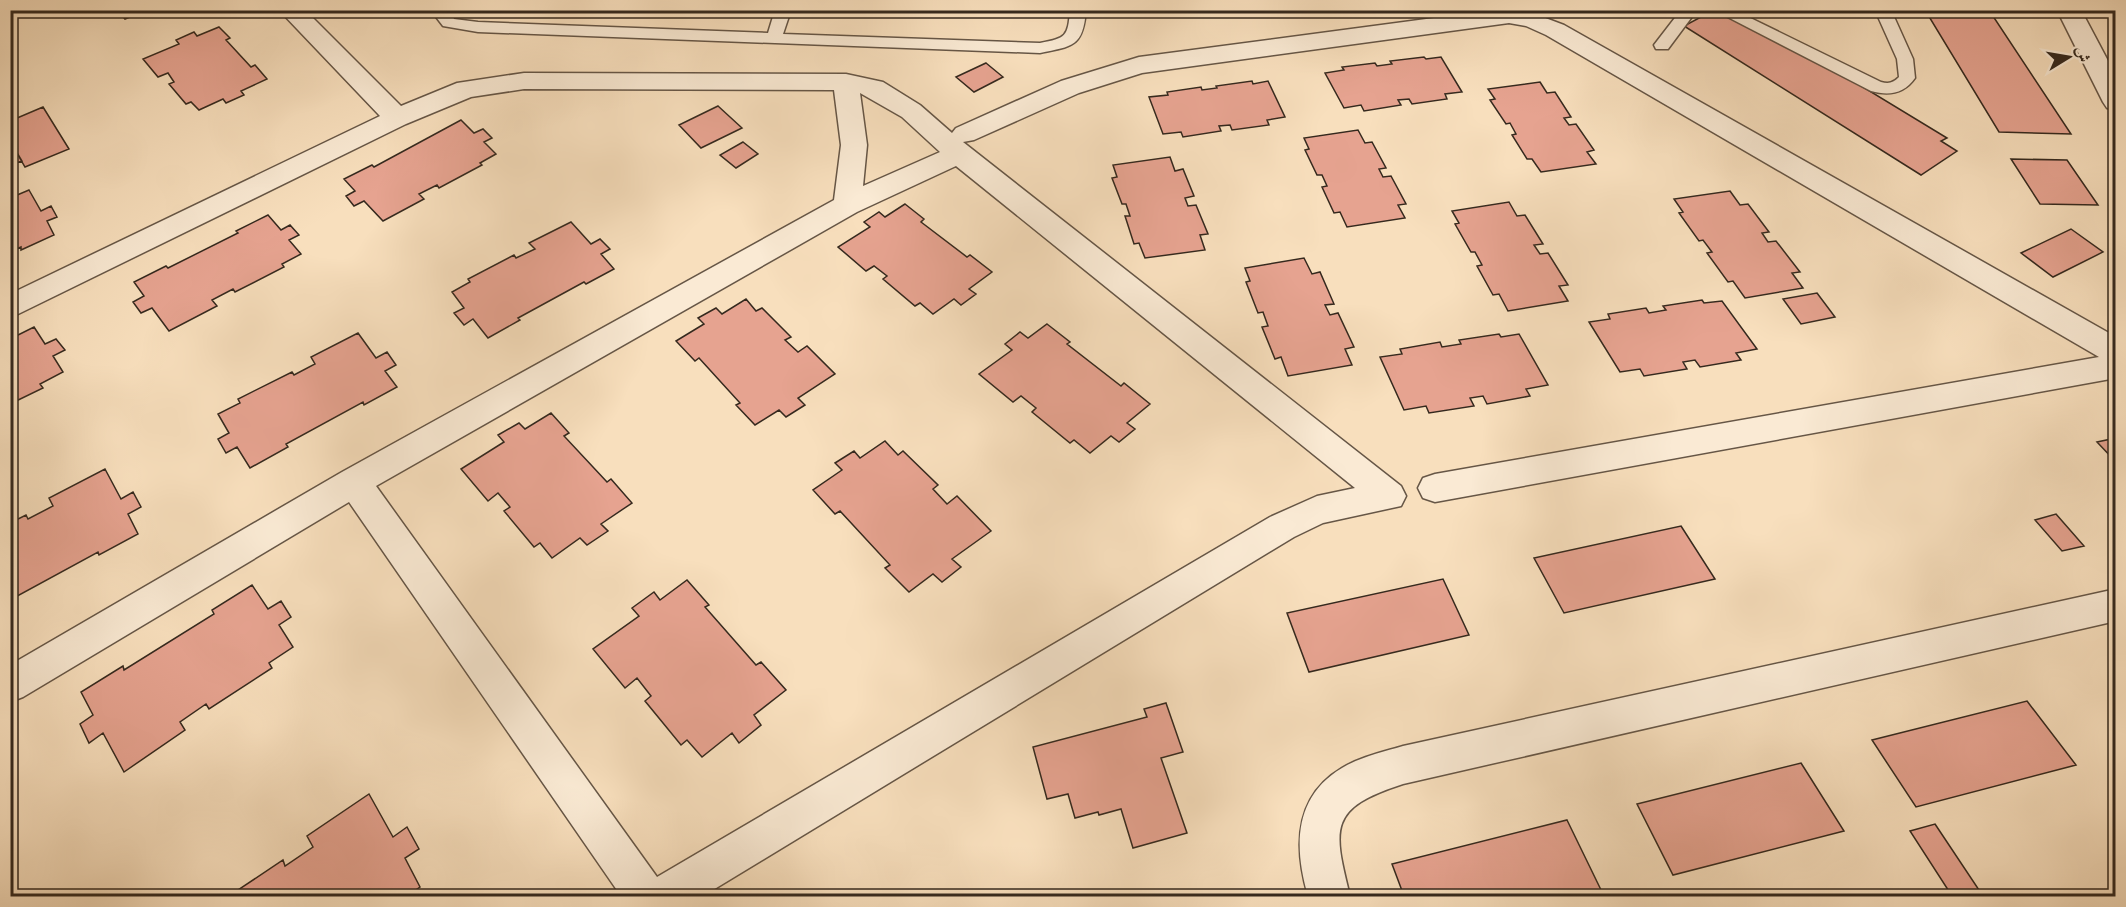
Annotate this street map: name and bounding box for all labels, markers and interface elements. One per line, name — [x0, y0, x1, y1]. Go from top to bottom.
north arrow — [2039, 27, 2099, 87]
text: ش — [2072, 44, 2095, 64]

